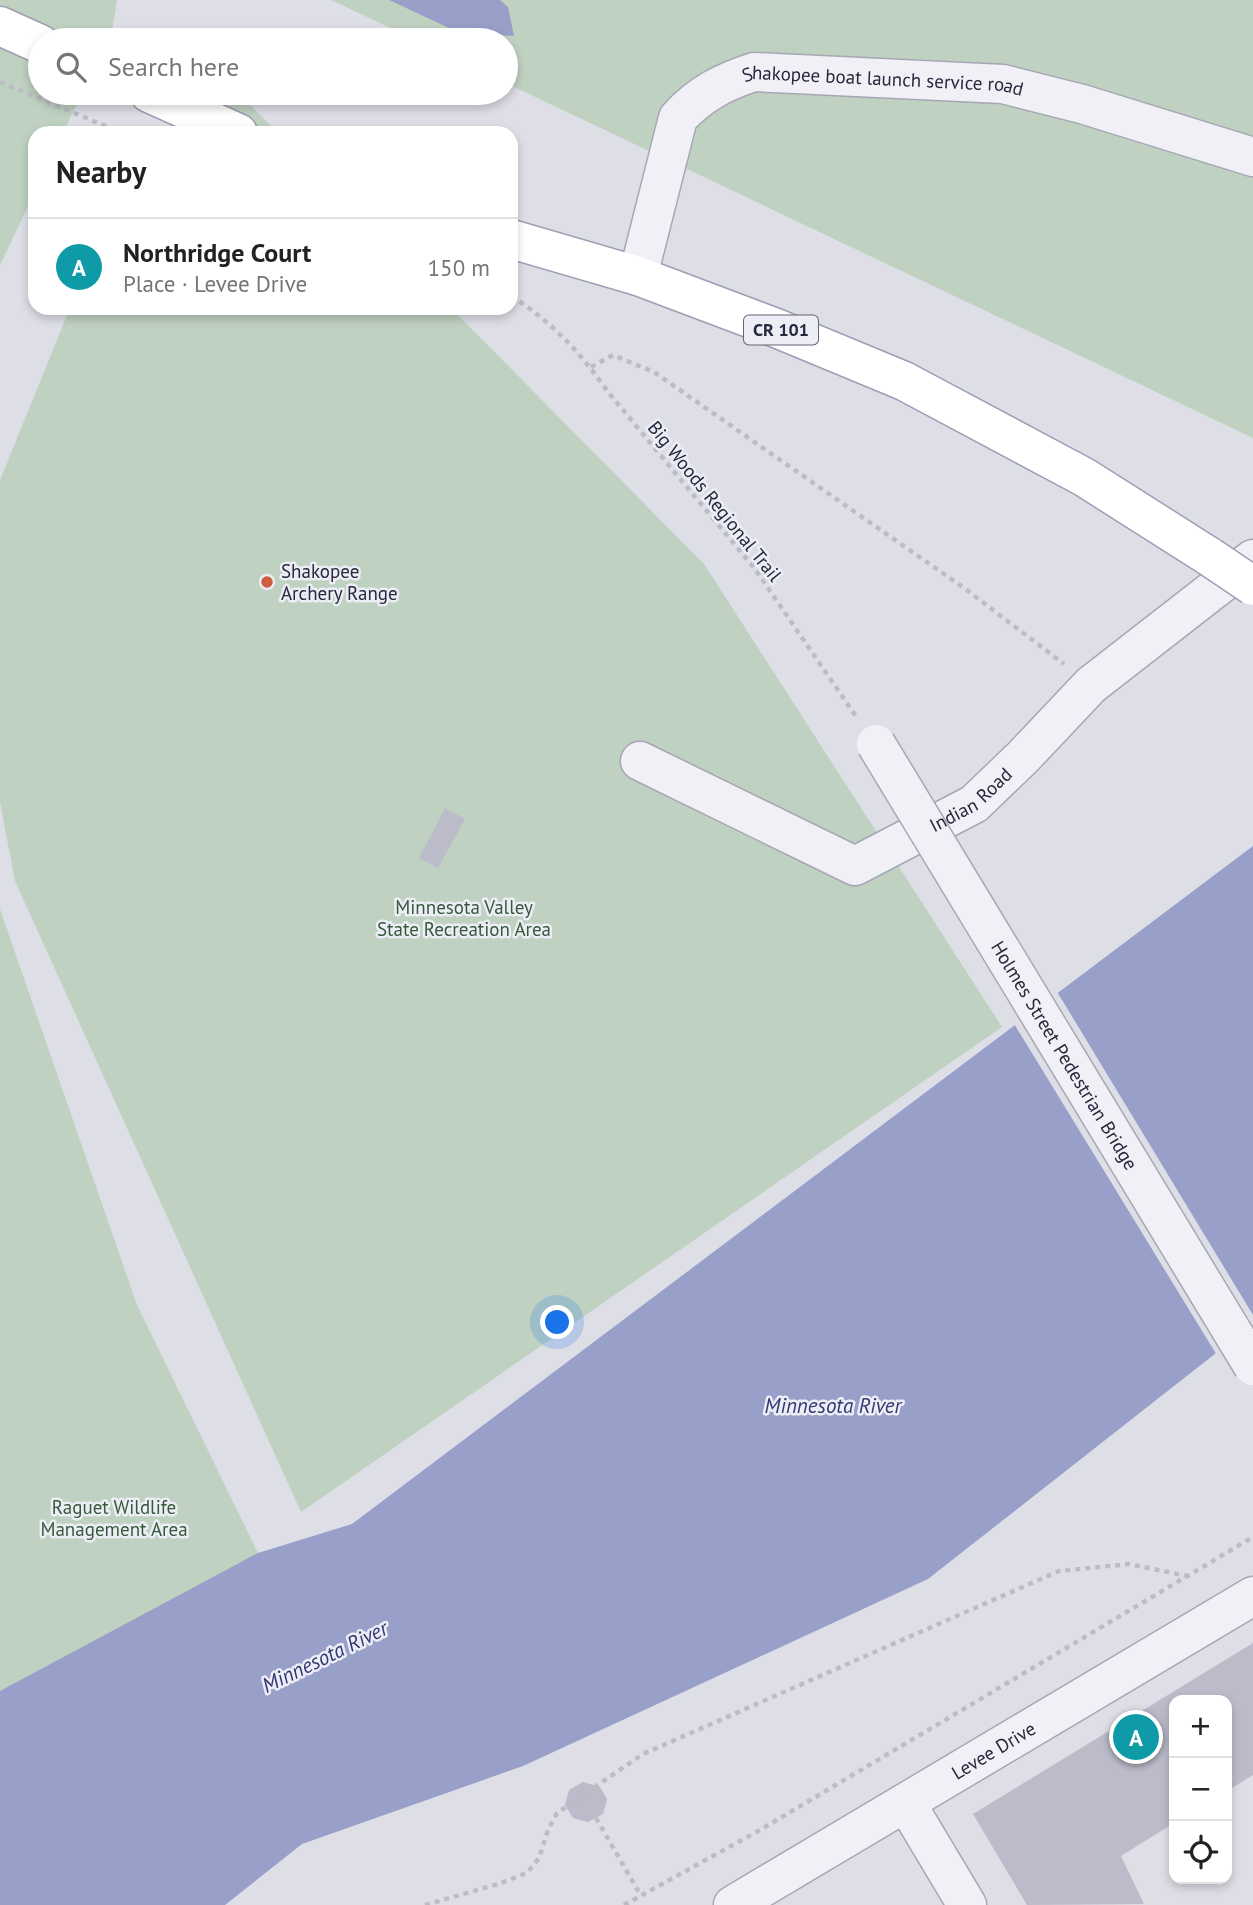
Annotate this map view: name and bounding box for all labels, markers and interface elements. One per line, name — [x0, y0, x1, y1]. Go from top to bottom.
search box — [28, 28, 518, 105]
icon: search — [52, 48, 90, 86]
text: Search here — [108, 50, 239, 83]
street label: Shakopee boat launch service road — [738, 60, 1026, 101]
text: Nearby — [56, 152, 146, 191]
text: Northridge Court — [123, 236, 311, 269]
text: A — [72, 253, 86, 282]
text: 150 m — [428, 253, 490, 282]
text: Place · Levee Drive — [123, 269, 307, 298]
road number: CR 101 — [744, 316, 818, 344]
street label: Big Woods Regional Trail — [643, 416, 788, 587]
place label: Shakopee Archery Range — [281, 559, 398, 605]
marker: Shakopee Archery Range — [259, 574, 275, 590]
street label: Indian Road — [925, 762, 1017, 837]
park label: Minnesota Valley State Recreation Area — [377, 895, 551, 941]
street label: Holmes Street Pedestrian Bridge — [986, 936, 1143, 1174]
your location — [540, 1305, 574, 1339]
water label: Minnesota River — [765, 1392, 904, 1419]
park label: Raguet Wildlife Management Area — [40, 1495, 188, 1541]
water label: Minnesota River — [257, 1614, 394, 1699]
map controls — [1169, 1695, 1232, 1884]
button: + — [1169, 1695, 1232, 1758]
pin: A — [1113, 1711, 1159, 1763]
street label: Levee Drive — [947, 1716, 1040, 1784]
button: − — [1169, 1758, 1232, 1821]
button: locate — [1169, 1821, 1232, 1884]

